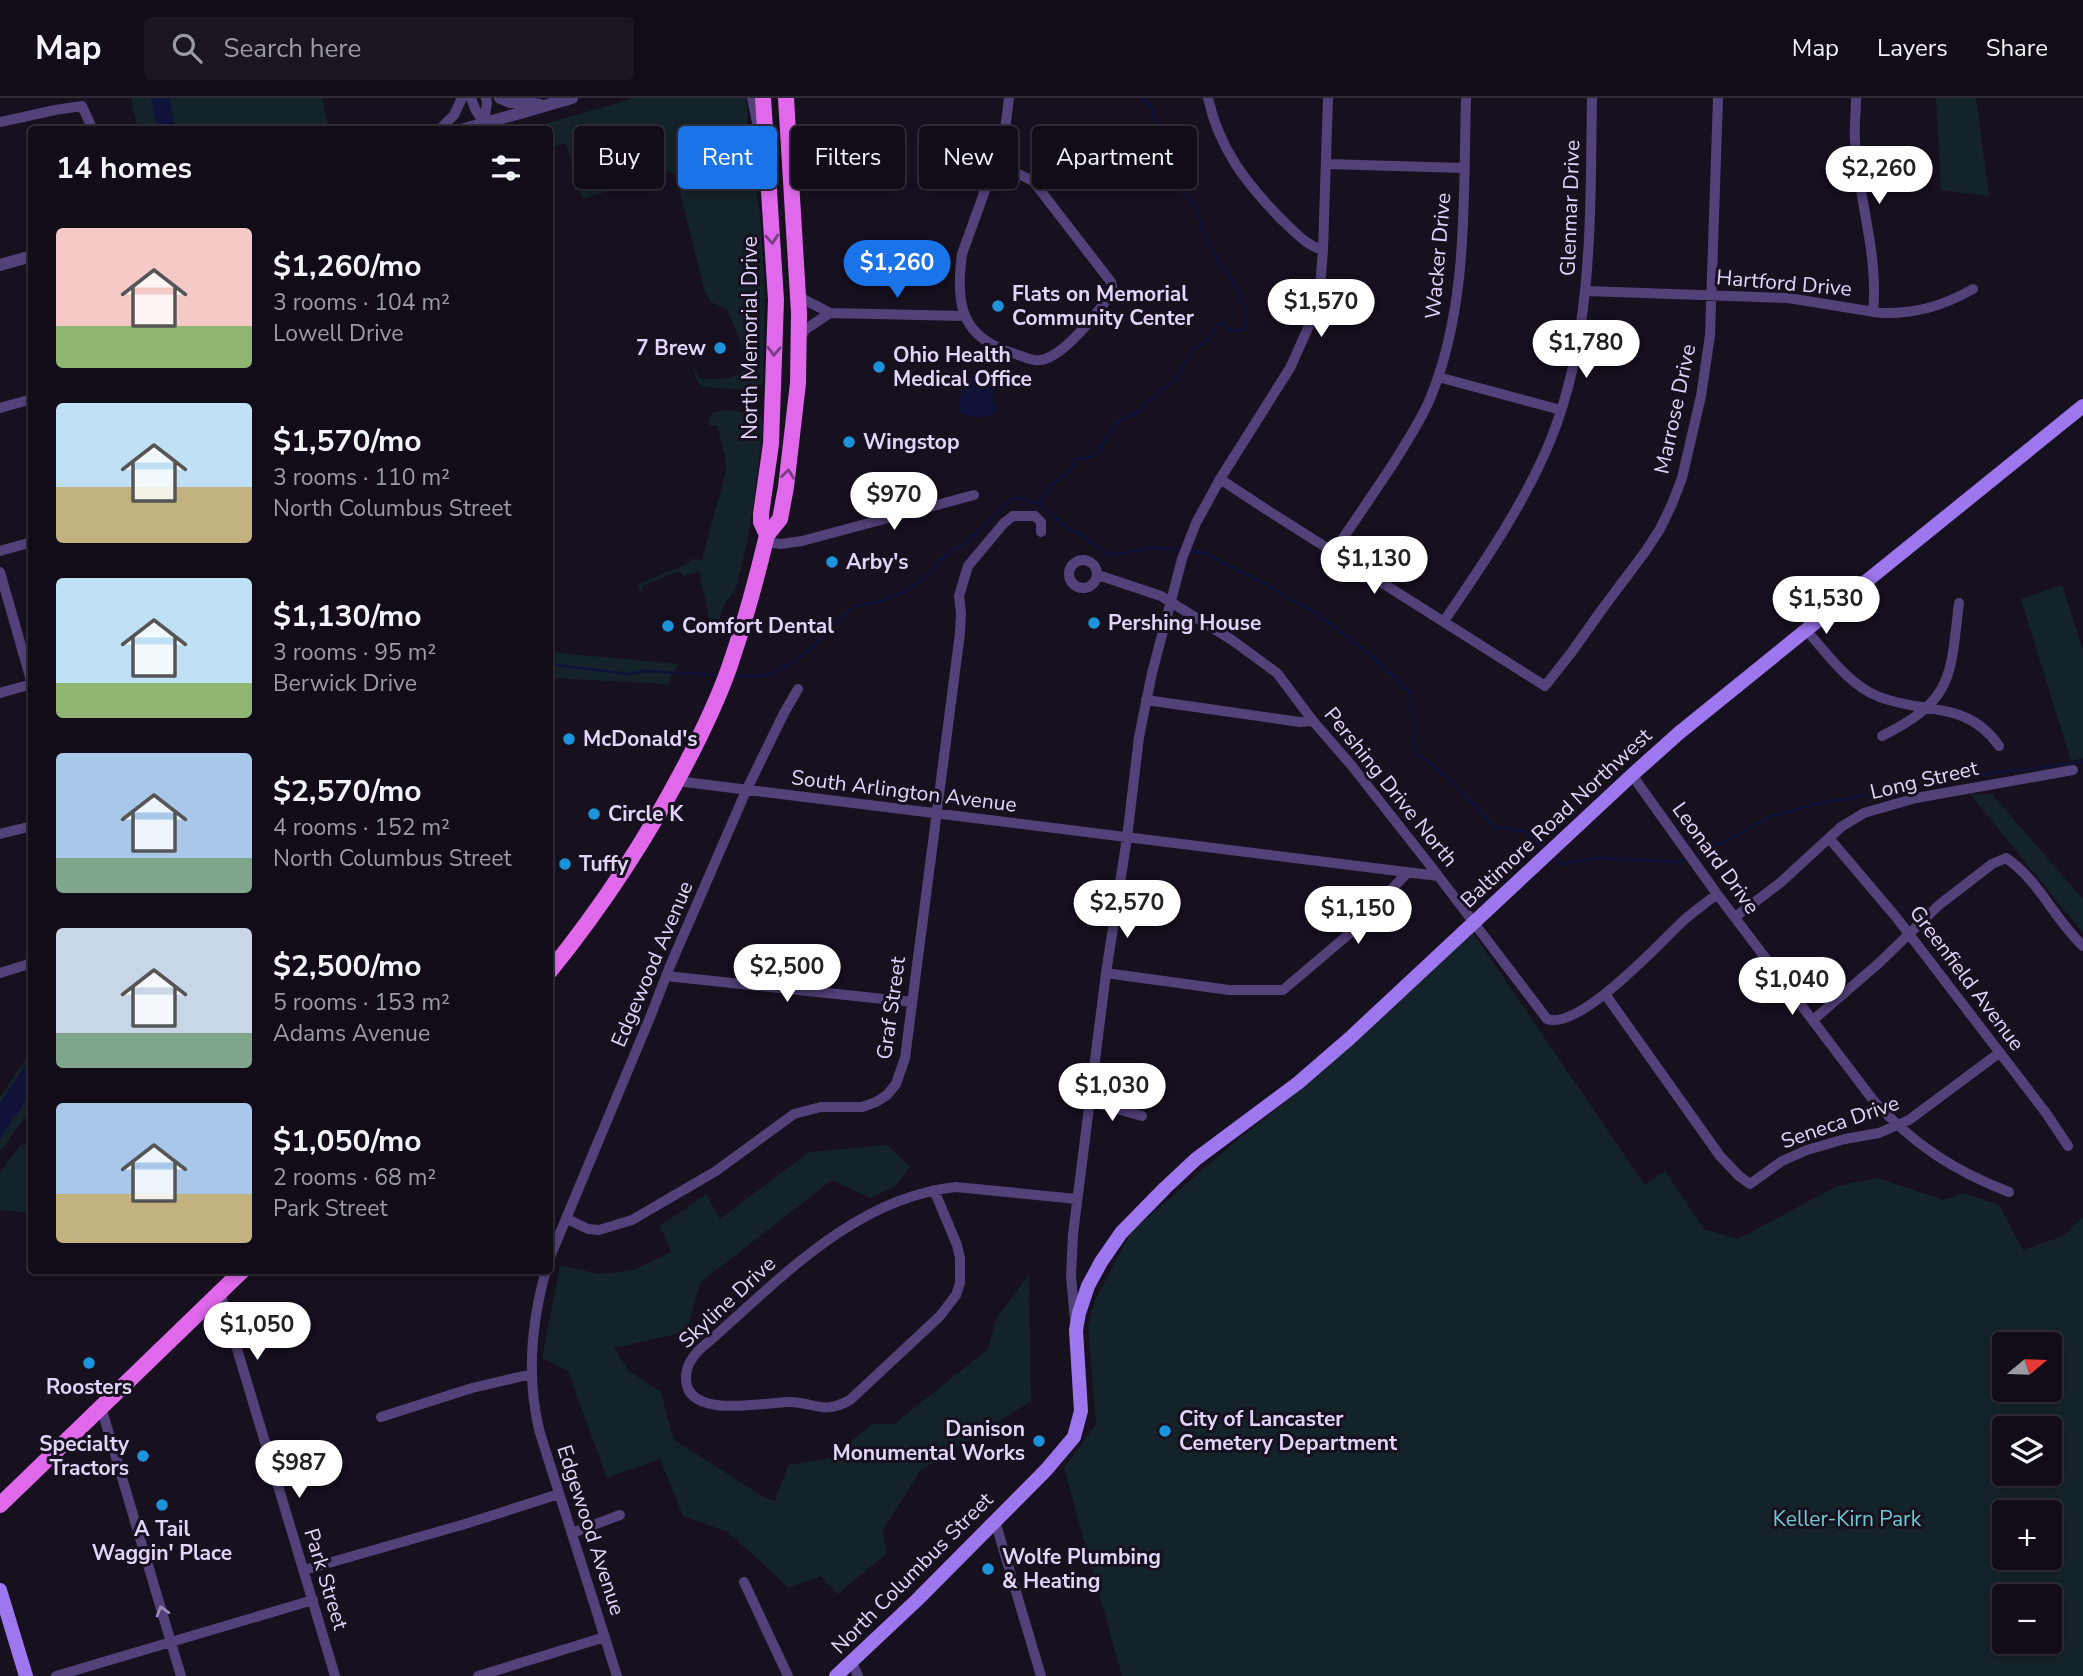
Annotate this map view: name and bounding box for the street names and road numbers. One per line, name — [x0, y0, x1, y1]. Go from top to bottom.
street label: Glenmar Drive — [1554, 139, 1586, 277]
street label: Wacker Drive — [1419, 192, 1457, 320]
street label: North Memorial Drive — [736, 236, 764, 440]
street label: Hartford Drive — [1715, 263, 1853, 303]
street label: Marrose Drive — [1648, 341, 1702, 477]
street label: Pershing Drive North — [1318, 701, 1464, 873]
street label: Baltimore Road Northwest — [1454, 721, 1658, 914]
street label: Long Street — [1867, 754, 1981, 806]
street label: South Arlington Avenue — [790, 763, 1018, 819]
street label: Leonard Drive — [1666, 796, 1766, 920]
street label: Edgewood Avenue — [604, 877, 700, 1051]
street label: Greenfield Avenue — [1903, 900, 2031, 1056]
street label: Graf Street — [870, 954, 912, 1061]
street label: Seneca Drive — [1777, 1089, 1903, 1155]
street label: Skyline Drive — [672, 1250, 782, 1354]
street label: Edgewood Avenue — [550, 1441, 632, 1619]
street label: North Columbus Street — [825, 1486, 999, 1660]
street label: Park Street — [297, 1525, 355, 1634]

